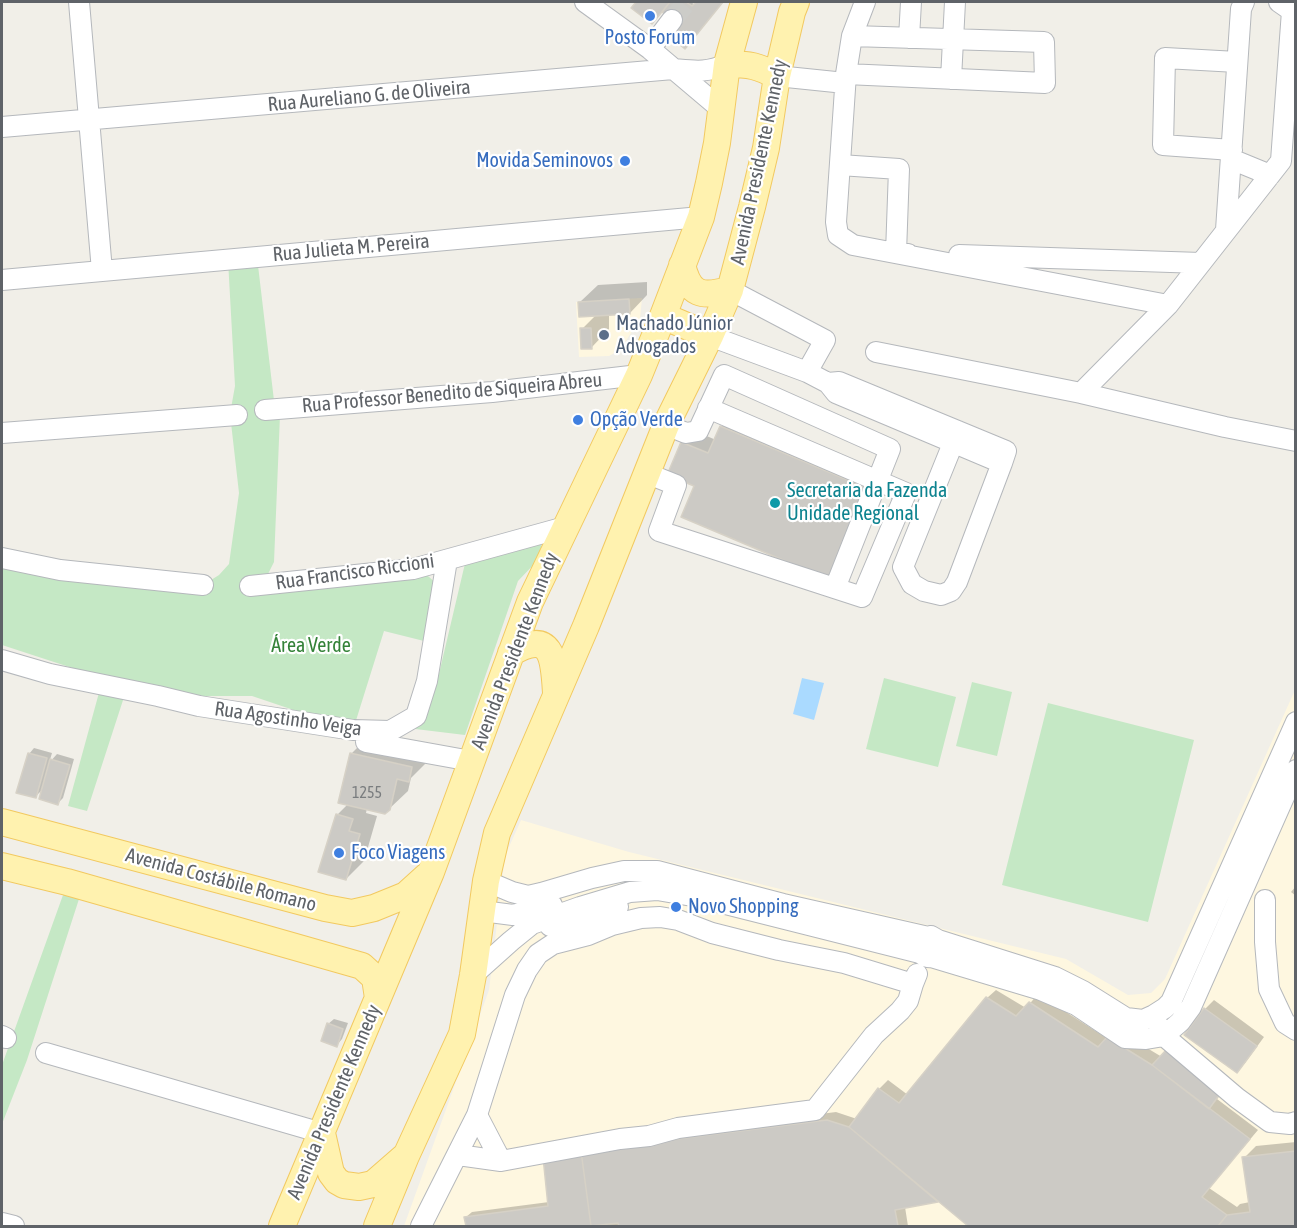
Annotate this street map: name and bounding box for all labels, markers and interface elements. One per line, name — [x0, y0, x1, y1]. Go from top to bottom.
marker: Posto Forum — [643, 9, 657, 23]
place label: Posto Forum — [605, 26, 695, 50]
street label: Avenida Presidente Kennedy — [725, 57, 793, 267]
street label: Rua Aureliano G. de Oliveira — [267, 75, 471, 117]
place label: Movida Seminovos — [476, 149, 613, 173]
marker: Movida Seminovos — [618, 154, 632, 168]
street label: Rua Julieta M. Pereira — [272, 229, 430, 267]
place label: Machado Júnior Advogados — [616, 312, 732, 359]
marker: Machado Júnior Advogados — [597, 328, 611, 342]
street label: Rua Professor Benedito de Siqueira Abreu — [301, 368, 603, 418]
place label: Opção Verde — [590, 408, 683, 432]
marker: Opção Verde — [571, 413, 585, 427]
place label: Secretaria da Fazenda Unidade Regional — [787, 479, 947, 526]
marker: Secretaria da Fazenda Unidade Regional — [768, 496, 782, 510]
street label: Rua Francisco Riccioni — [274, 549, 436, 595]
street label: Avenida Presidente Kennedy — [466, 549, 564, 753]
park label: Área Verde — [271, 634, 351, 658]
street label: Rua Agostinho Veiga — [213, 697, 363, 741]
house number: 1255 — [352, 783, 382, 803]
place label: Foco Viagens — [351, 841, 445, 865]
street label: Avenida Costábile Romano — [123, 843, 319, 917]
marker: Foco Viagens — [332, 846, 346, 860]
place label: Novo Shopping — [688, 895, 799, 919]
marker: Novo Shopping — [669, 900, 683, 914]
street label: Avenida Presidente Kennedy — [282, 1001, 386, 1203]

